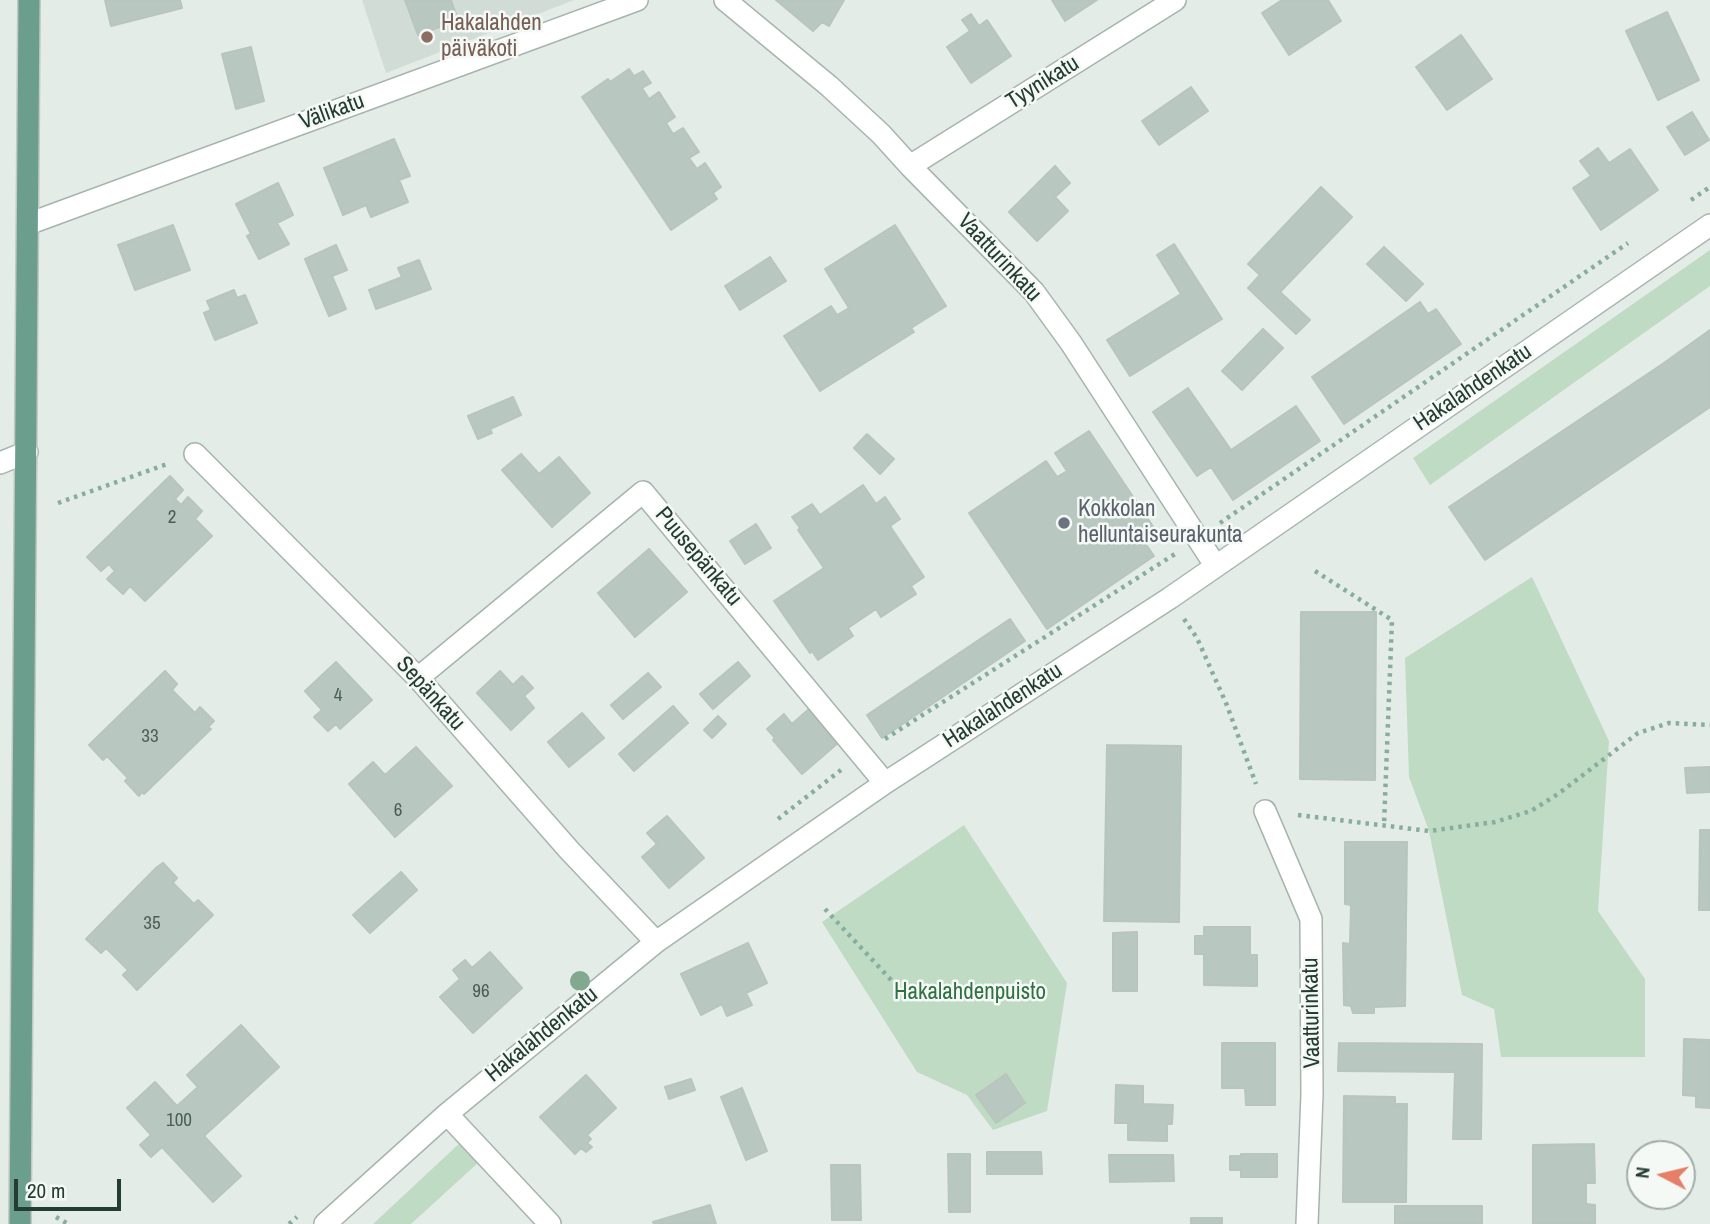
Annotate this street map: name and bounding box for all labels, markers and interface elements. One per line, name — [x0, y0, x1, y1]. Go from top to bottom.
place label: Hakalahden päiväkoti — [441, 10, 542, 64]
marker: Hakalahden päiväkoti — [419, 29, 435, 45]
street label: Tyynikatu — [1001, 50, 1085, 116]
street label: Välikatu — [296, 88, 368, 136]
street label: Vaatturinkatu — [951, 208, 1047, 308]
street label: Hakalahdenkatu — [1409, 338, 1537, 438]
place label: Kokkolan helluntaiseurakunta — [1078, 496, 1243, 550]
street label: Puusepänkatu — [649, 502, 747, 612]
house number: 2 — [168, 507, 176, 529]
marker: Kokkolan helluntaiseurakunta — [1056, 515, 1072, 531]
street label: Sepänkatu — [390, 651, 470, 737]
street label: Hakalahdenkatu — [938, 657, 1068, 755]
house number: 4 — [334, 685, 342, 707]
house number: 33 — [141, 726, 159, 748]
house number: 6 — [394, 800, 402, 822]
house number: 35 — [143, 913, 161, 935]
street label: Vaatturinkatu — [1297, 957, 1327, 1069]
park label: Hakalahdenpuisto — [894, 979, 1046, 1007]
house number: 96 — [472, 981, 490, 1003]
street label: Hakalahdenkatu — [480, 981, 604, 1089]
house number: 100 — [166, 1110, 192, 1132]
north arrow — [1626, 1140, 1696, 1210]
scale bar — [18, 1164, 124, 1208]
text: N — [1629, 1166, 1656, 1180]
text: 20 m — [27, 1176, 65, 1205]

